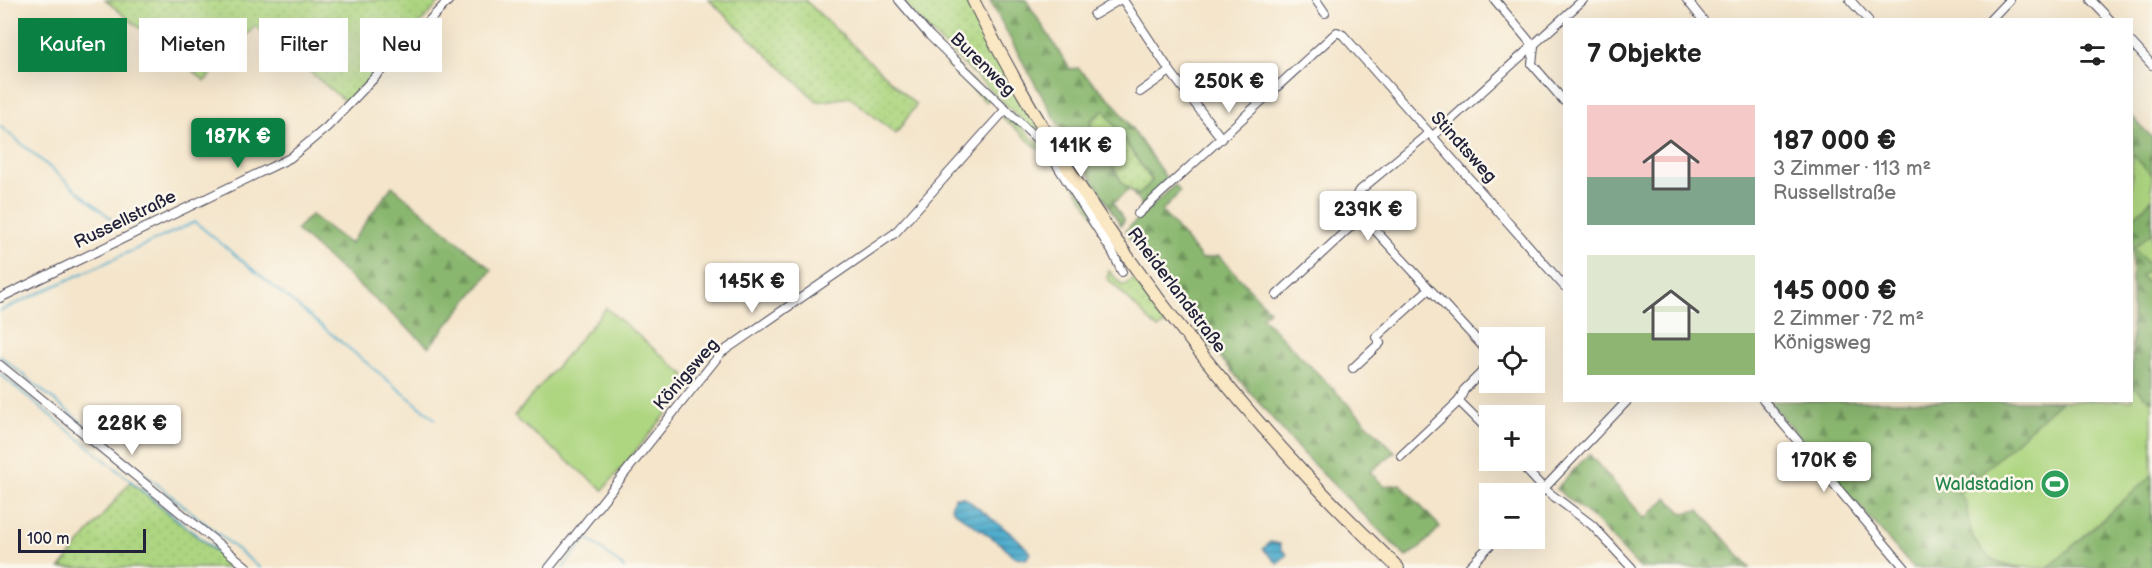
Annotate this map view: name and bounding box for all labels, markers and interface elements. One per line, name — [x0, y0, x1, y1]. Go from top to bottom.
chip: Kaufen — [18, 18, 127, 72]
chip: Mieten — [139, 18, 247, 72]
chip: Filter — [259, 18, 348, 72]
chip: Neu — [360, 18, 442, 72]
street label: Burenweg — [946, 28, 1020, 100]
icon: filters — [2076, 38, 2109, 71]
text: 7 Objekte — [1587, 39, 1702, 70]
pin: 250K € — [1180, 63, 1278, 114]
text: 250K € — [1194, 70, 1264, 94]
street label: Stindtsweg — [1426, 108, 1501, 187]
pin: 187K € — [189, 118, 287, 169]
text: 187K € — [205, 125, 271, 149]
text: 187 000 € — [1773, 126, 1896, 157]
pin: 141K € — [1032, 127, 1130, 178]
icon: home — [1635, 129, 1707, 201]
text: 141K € — [1050, 134, 1112, 158]
text: 3 Zimmer · 113 m² — [1773, 157, 1931, 181]
text: Russellstraße — [1773, 181, 1896, 205]
street label: Russellstraße — [71, 186, 180, 253]
pin: 239K € — [1319, 191, 1417, 242]
text: 239K € — [1334, 198, 1402, 222]
street label: Rheiderlandstraße — [1123, 224, 1231, 357]
pin: 145K € — [703, 263, 801, 314]
text: 145K € — [719, 270, 785, 294]
text: 145 000 € — [1773, 276, 1897, 307]
icon: home — [1635, 279, 1707, 351]
text: 2 Zimmer · 72 m² — [1773, 307, 1924, 331]
map controls — [1479, 327, 1545, 549]
button: locate — [1479, 327, 1545, 393]
text: Königsweg — [1773, 331, 1871, 355]
street label: Königsweg — [650, 334, 723, 414]
pin: 228K € — [83, 405, 181, 456]
button: + — [1479, 405, 1545, 471]
text: 228K € — [97, 412, 167, 436]
pin: 170K € — [1775, 442, 1873, 493]
text: 170K € — [1791, 449, 1857, 473]
sports icon: Waldstadion — [2039, 468, 2071, 500]
place label: Waldstadion — [1935, 474, 2034, 495]
button: − — [1479, 483, 1545, 549]
scale bar — [18, 526, 146, 554]
text: 100 m — [27, 530, 70, 549]

